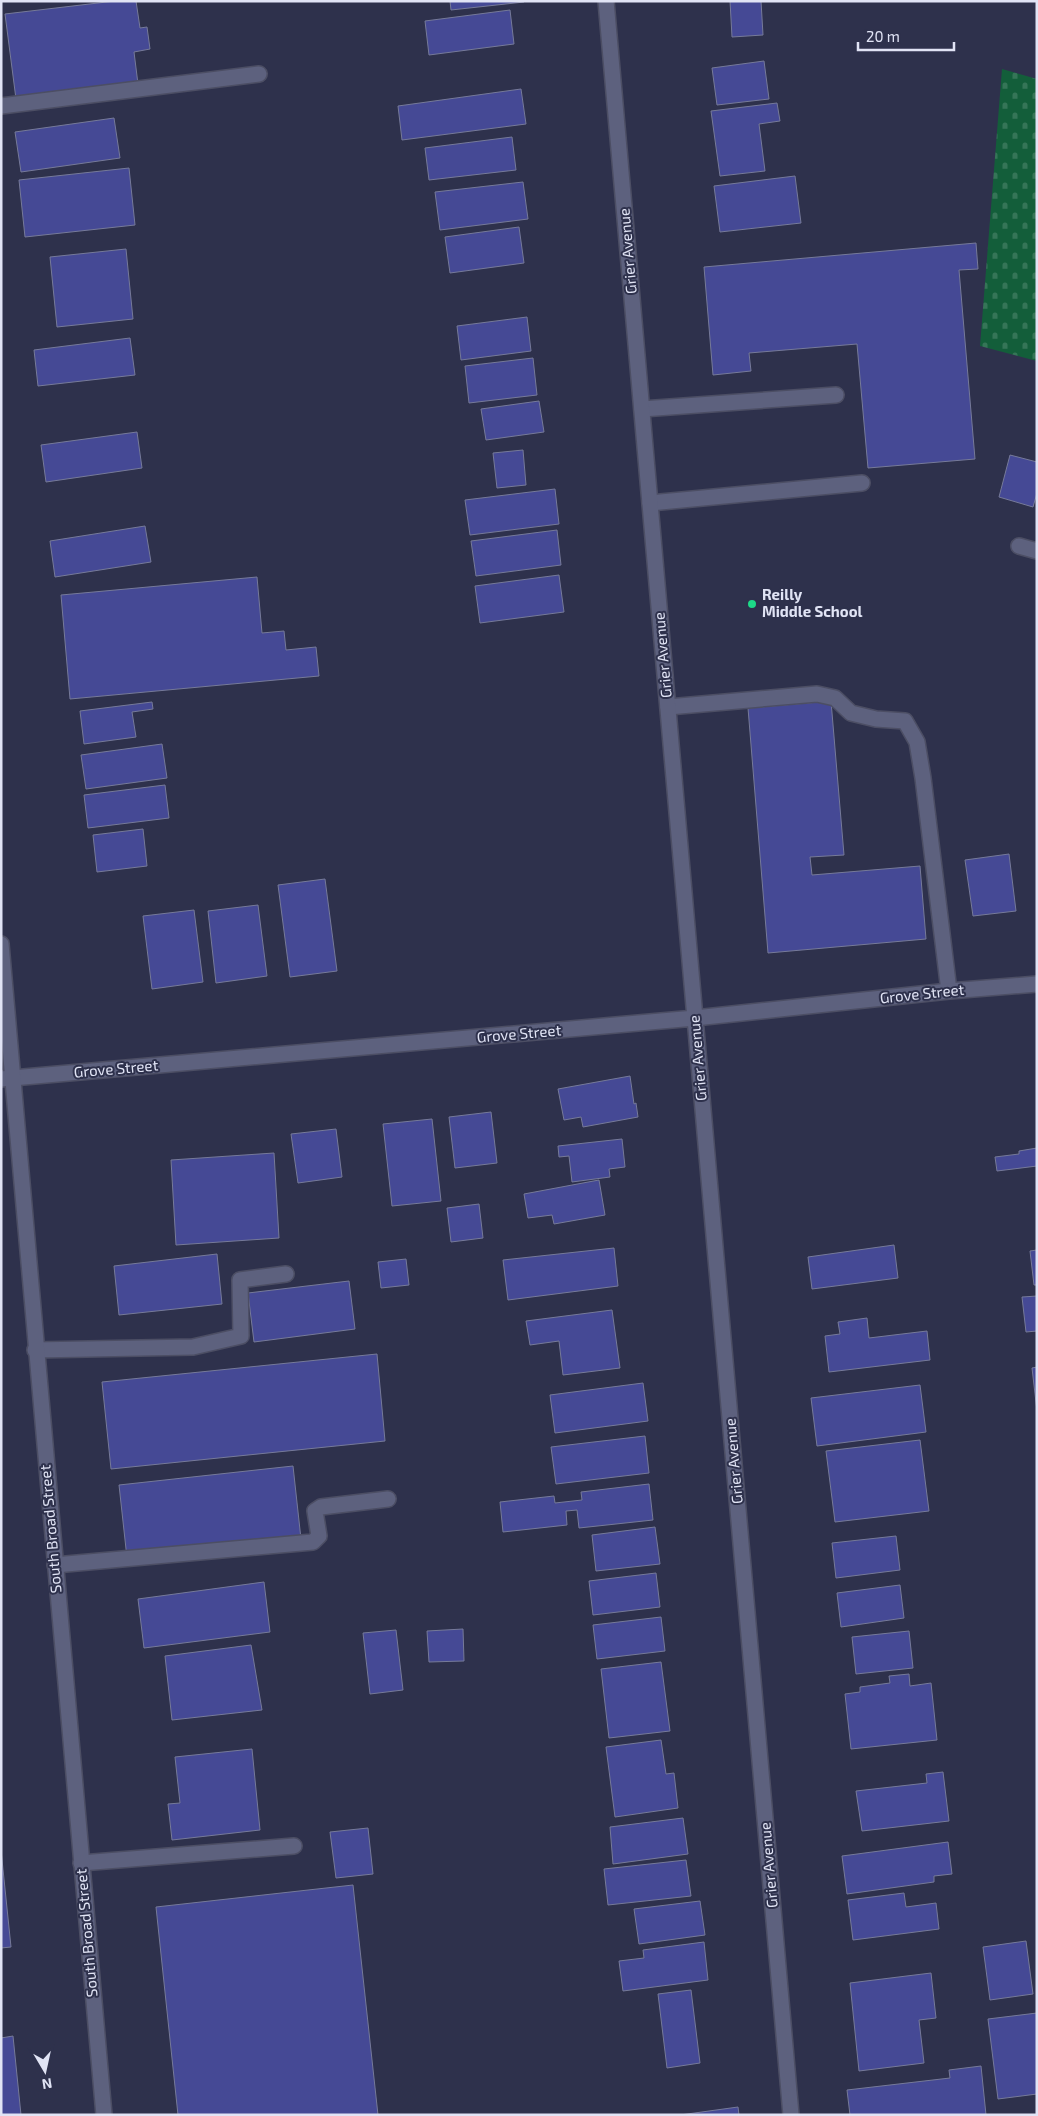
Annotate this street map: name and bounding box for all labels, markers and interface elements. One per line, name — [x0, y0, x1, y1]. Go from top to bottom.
scale bar — [858, 20, 954, 52]
text: 20 m — [866, 27, 900, 45]
street label: Grier Avenue — [614, 207, 640, 295]
place label: Reilly Middle School — [762, 585, 863, 620]
marker: Reilly Middle School — [746, 598, 758, 610]
street label: Grier Avenue — [649, 611, 675, 699]
street label: Grove Street — [879, 980, 965, 1006]
street label: Grier Avenue — [684, 1014, 710, 1102]
street label: Grove Street — [476, 1020, 562, 1046]
street label: Grove Street — [73, 1055, 159, 1081]
street label: Grier Avenue — [720, 1417, 746, 1505]
street label: South Broad Street — [35, 1464, 65, 1594]
street label: Grier Avenue — [755, 1821, 781, 1909]
street label: South Broad Street — [71, 1868, 101, 1998]
north arrow — [20, 2046, 70, 2096]
text: N — [41, 2075, 53, 2094]

